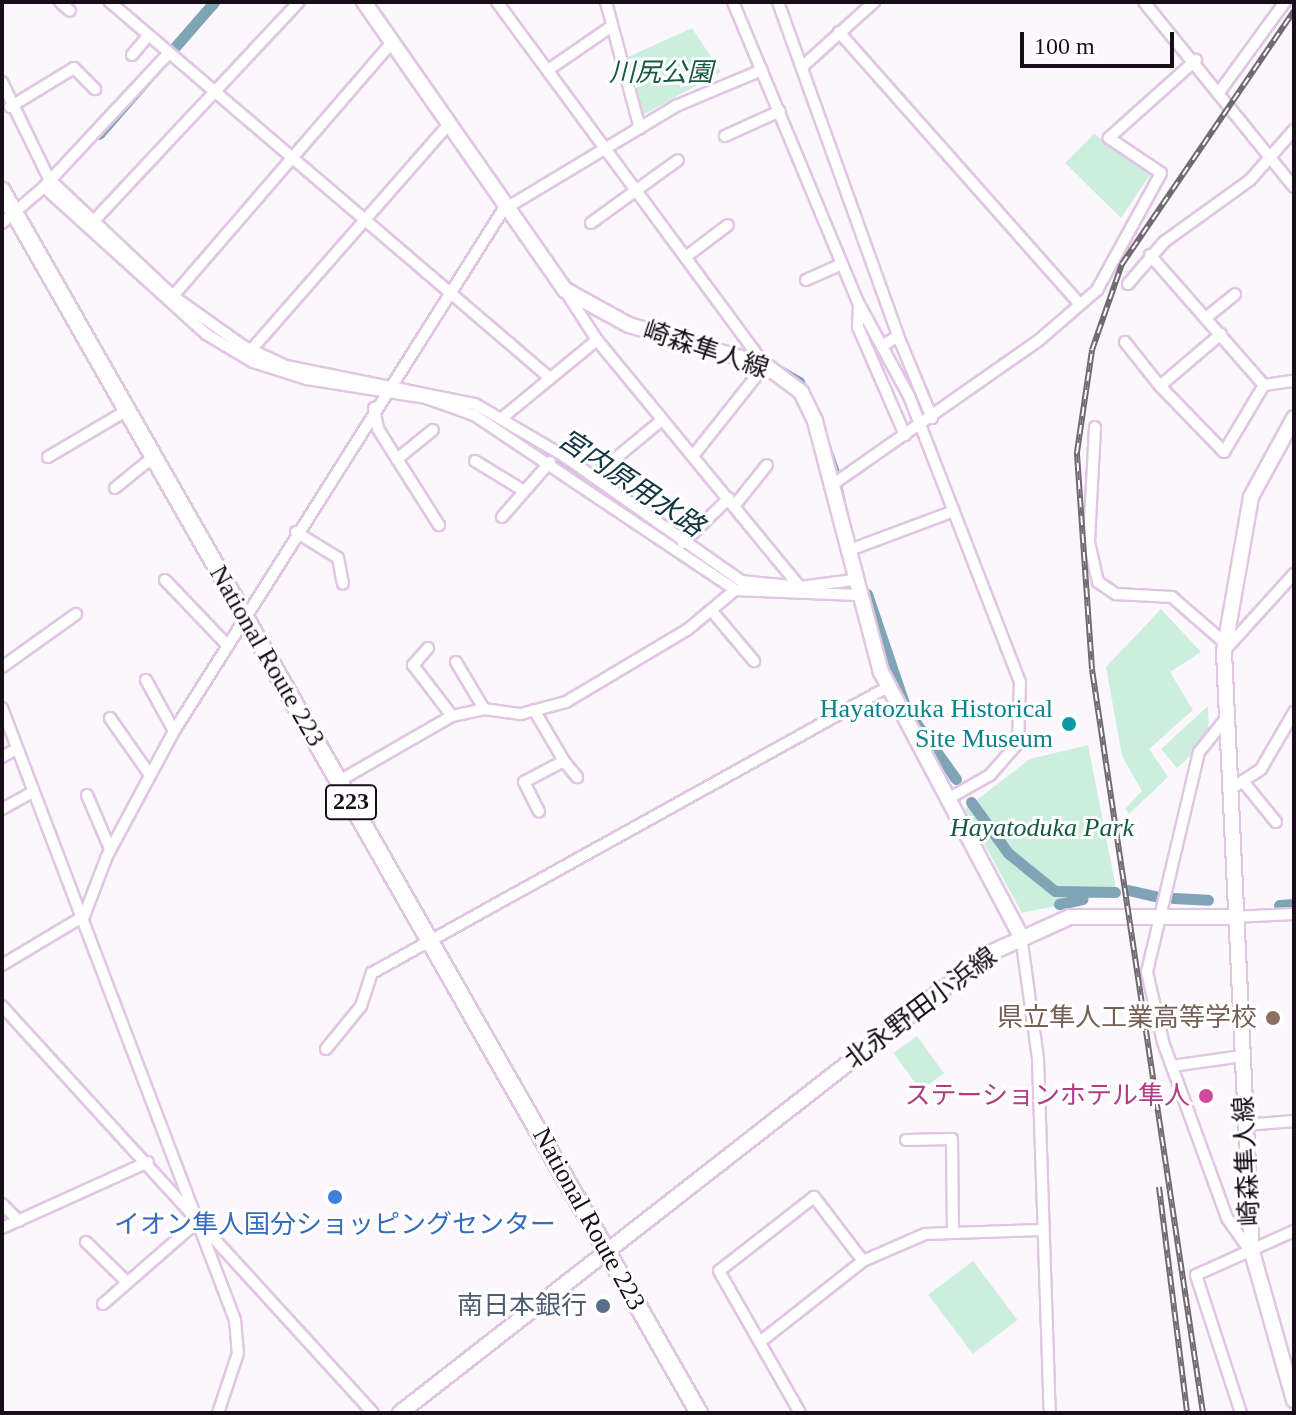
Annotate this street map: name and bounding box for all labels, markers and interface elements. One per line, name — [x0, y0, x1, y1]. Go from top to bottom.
scale bar — [1024, 16, 1178, 66]
text: 100 m — [1034, 33, 1095, 59]
park label: 川尻公園 — [609, 57, 713, 89]
street label: 崎森隼人線 — [639, 315, 773, 385]
water label: 宮内原用水路 — [552, 422, 710, 544]
street label: National Route 223 — [203, 560, 331, 752]
place label: Hayatozuka Historical Site Museum — [820, 693, 1053, 754]
marker: Hayatozuka Historical Site Museum — [1060, 715, 1078, 733]
road number: 223 — [325, 782, 377, 822]
park label: Hayatoduka Park — [950, 812, 1134, 844]
street label: 北永野田小浜線 — [839, 941, 1003, 1075]
place label: 県立隼人工業高等学校 — [997, 1002, 1257, 1034]
marker: 県立隼人工業高等学校 — [1264, 1009, 1282, 1027]
place label: ステーションホテル隼人 — [904, 1080, 1190, 1112]
marker: ステーションホテル隼人 — [1197, 1087, 1215, 1105]
street label: 崎森隼人線 — [1228, 1095, 1266, 1227]
street label: National Route 223 — [526, 1122, 652, 1316]
marker: イオン隼人国分ショッピングセンター — [326, 1188, 344, 1206]
place label: イオン隼人国分ショッピングセンター — [114, 1209, 556, 1241]
place label: 南日本銀行 — [457, 1290, 587, 1322]
marker: 南日本銀行 — [594, 1297, 612, 1315]

